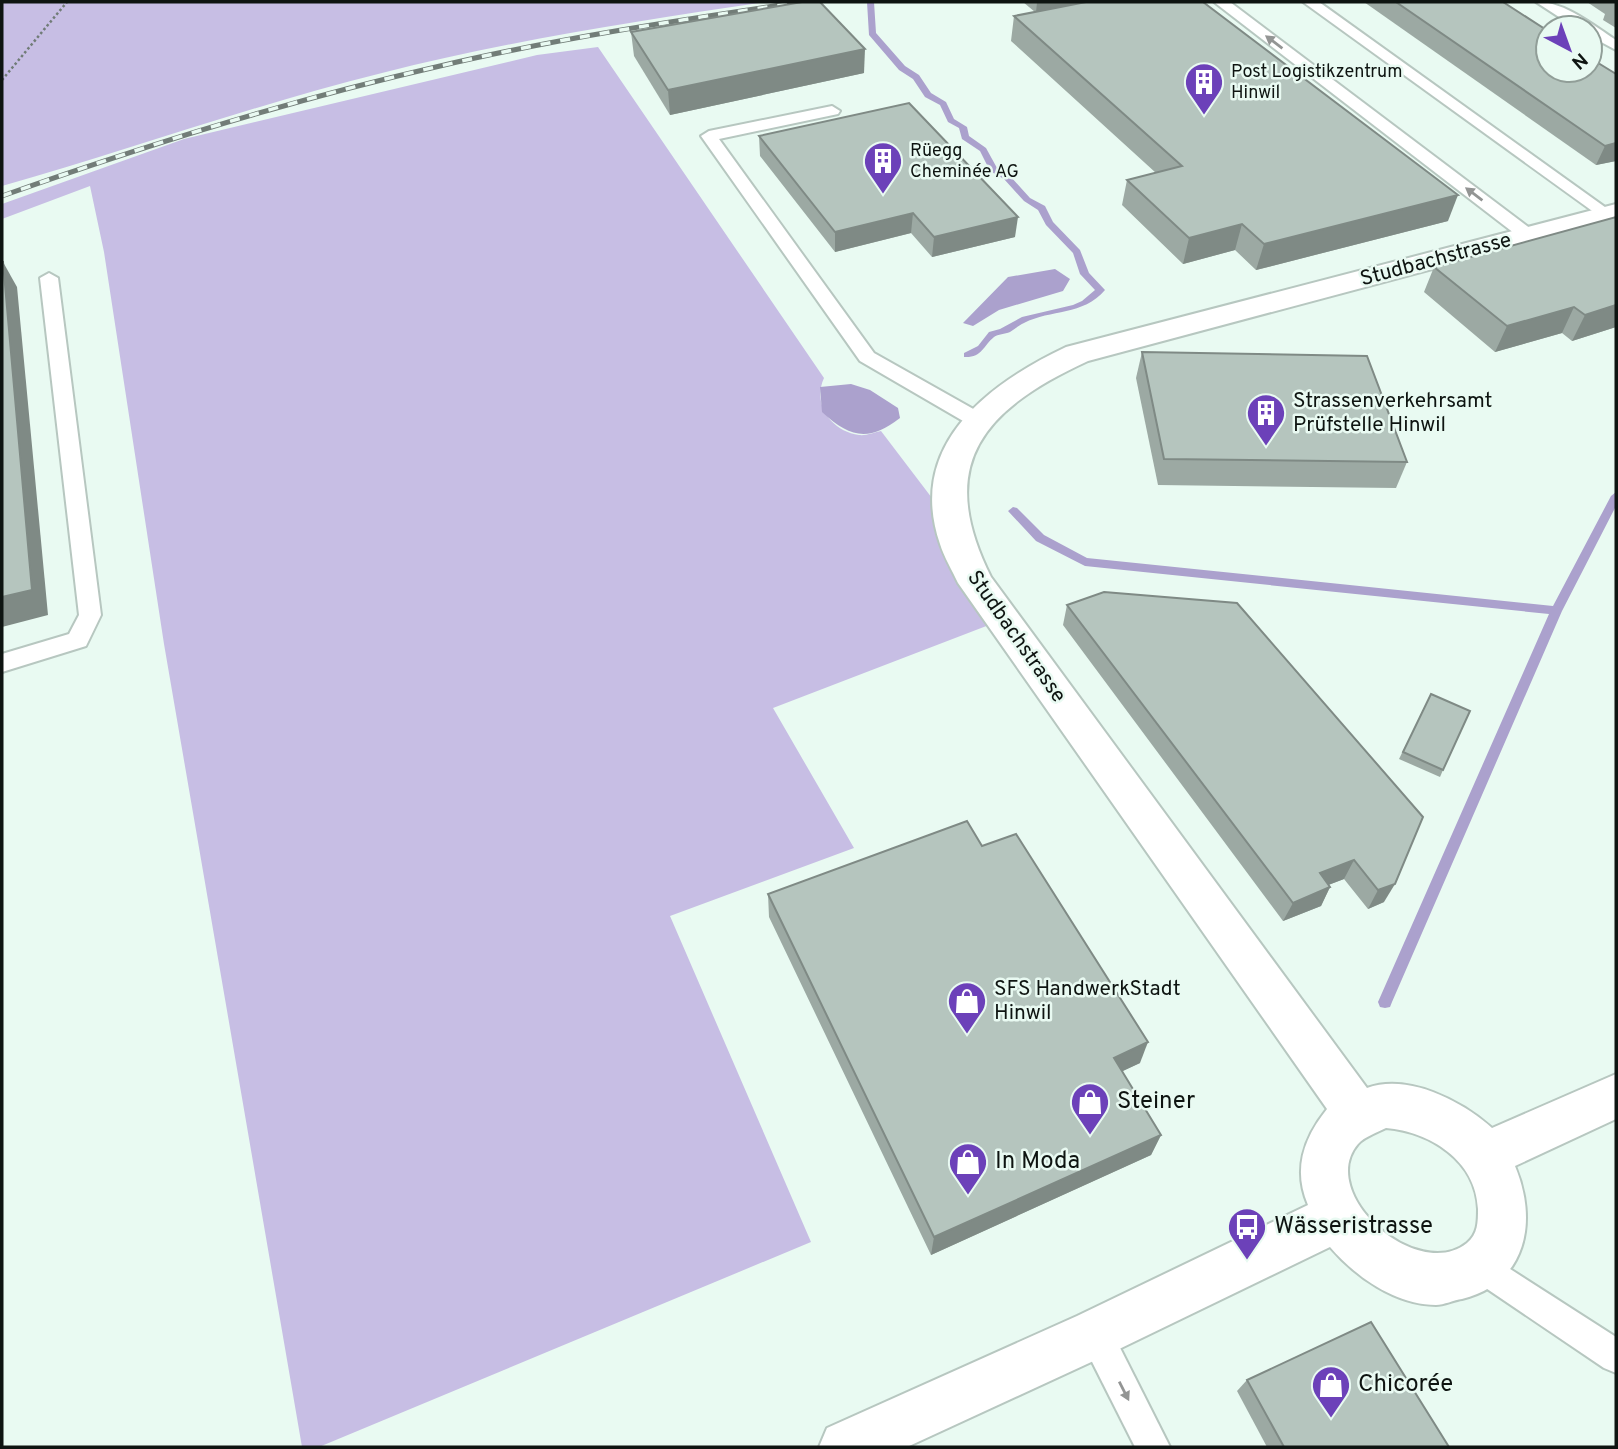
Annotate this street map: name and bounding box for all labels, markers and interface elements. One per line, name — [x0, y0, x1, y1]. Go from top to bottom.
north arrow — [1534, 14, 1604, 84]
one-way arrow — [1265, 34, 1283, 49]
text: N — [1566, 47, 1592, 74]
building icon: Post Logistikzentrum Hinwil — [1183, 61, 1225, 116]
place label: Post Logistikzentrum Hinwil — [1231, 61, 1403, 105]
building icon: Rüegg Cheminée AG — [862, 140, 904, 195]
place label: Rüegg Cheminée AG — [910, 140, 1019, 184]
one-way arrow — [1466, 187, 1484, 202]
street label: Studbachstrasse — [1357, 227, 1515, 293]
place label: Strassenverkehrsamt Prüfstelle Hinwil — [1293, 388, 1493, 439]
building icon: Strassenverkehrsamt Prüfstelle Hinwil — [1245, 392, 1287, 447]
street label: Studbachstrasse — [960, 566, 1072, 708]
place label: SFS HandwerkStadt Hinwil — [994, 976, 1181, 1027]
shop icon: SFS HandwerkStadt Hinwil — [946, 980, 988, 1035]
shop icon: Steiner — [1069, 1081, 1111, 1136]
place label: Steiner — [1117, 1087, 1195, 1117]
shop icon: In Moda — [947, 1141, 989, 1196]
place label: In Moda — [995, 1147, 1080, 1177]
bus stop icon: Wässeristrasse — [1226, 1206, 1268, 1261]
place label: Wässeristrasse — [1274, 1212, 1433, 1242]
shop icon: Chicorée — [1310, 1364, 1352, 1419]
place label: Chicorée — [1358, 1370, 1453, 1400]
one-way arrow — [1119, 1381, 1130, 1401]

